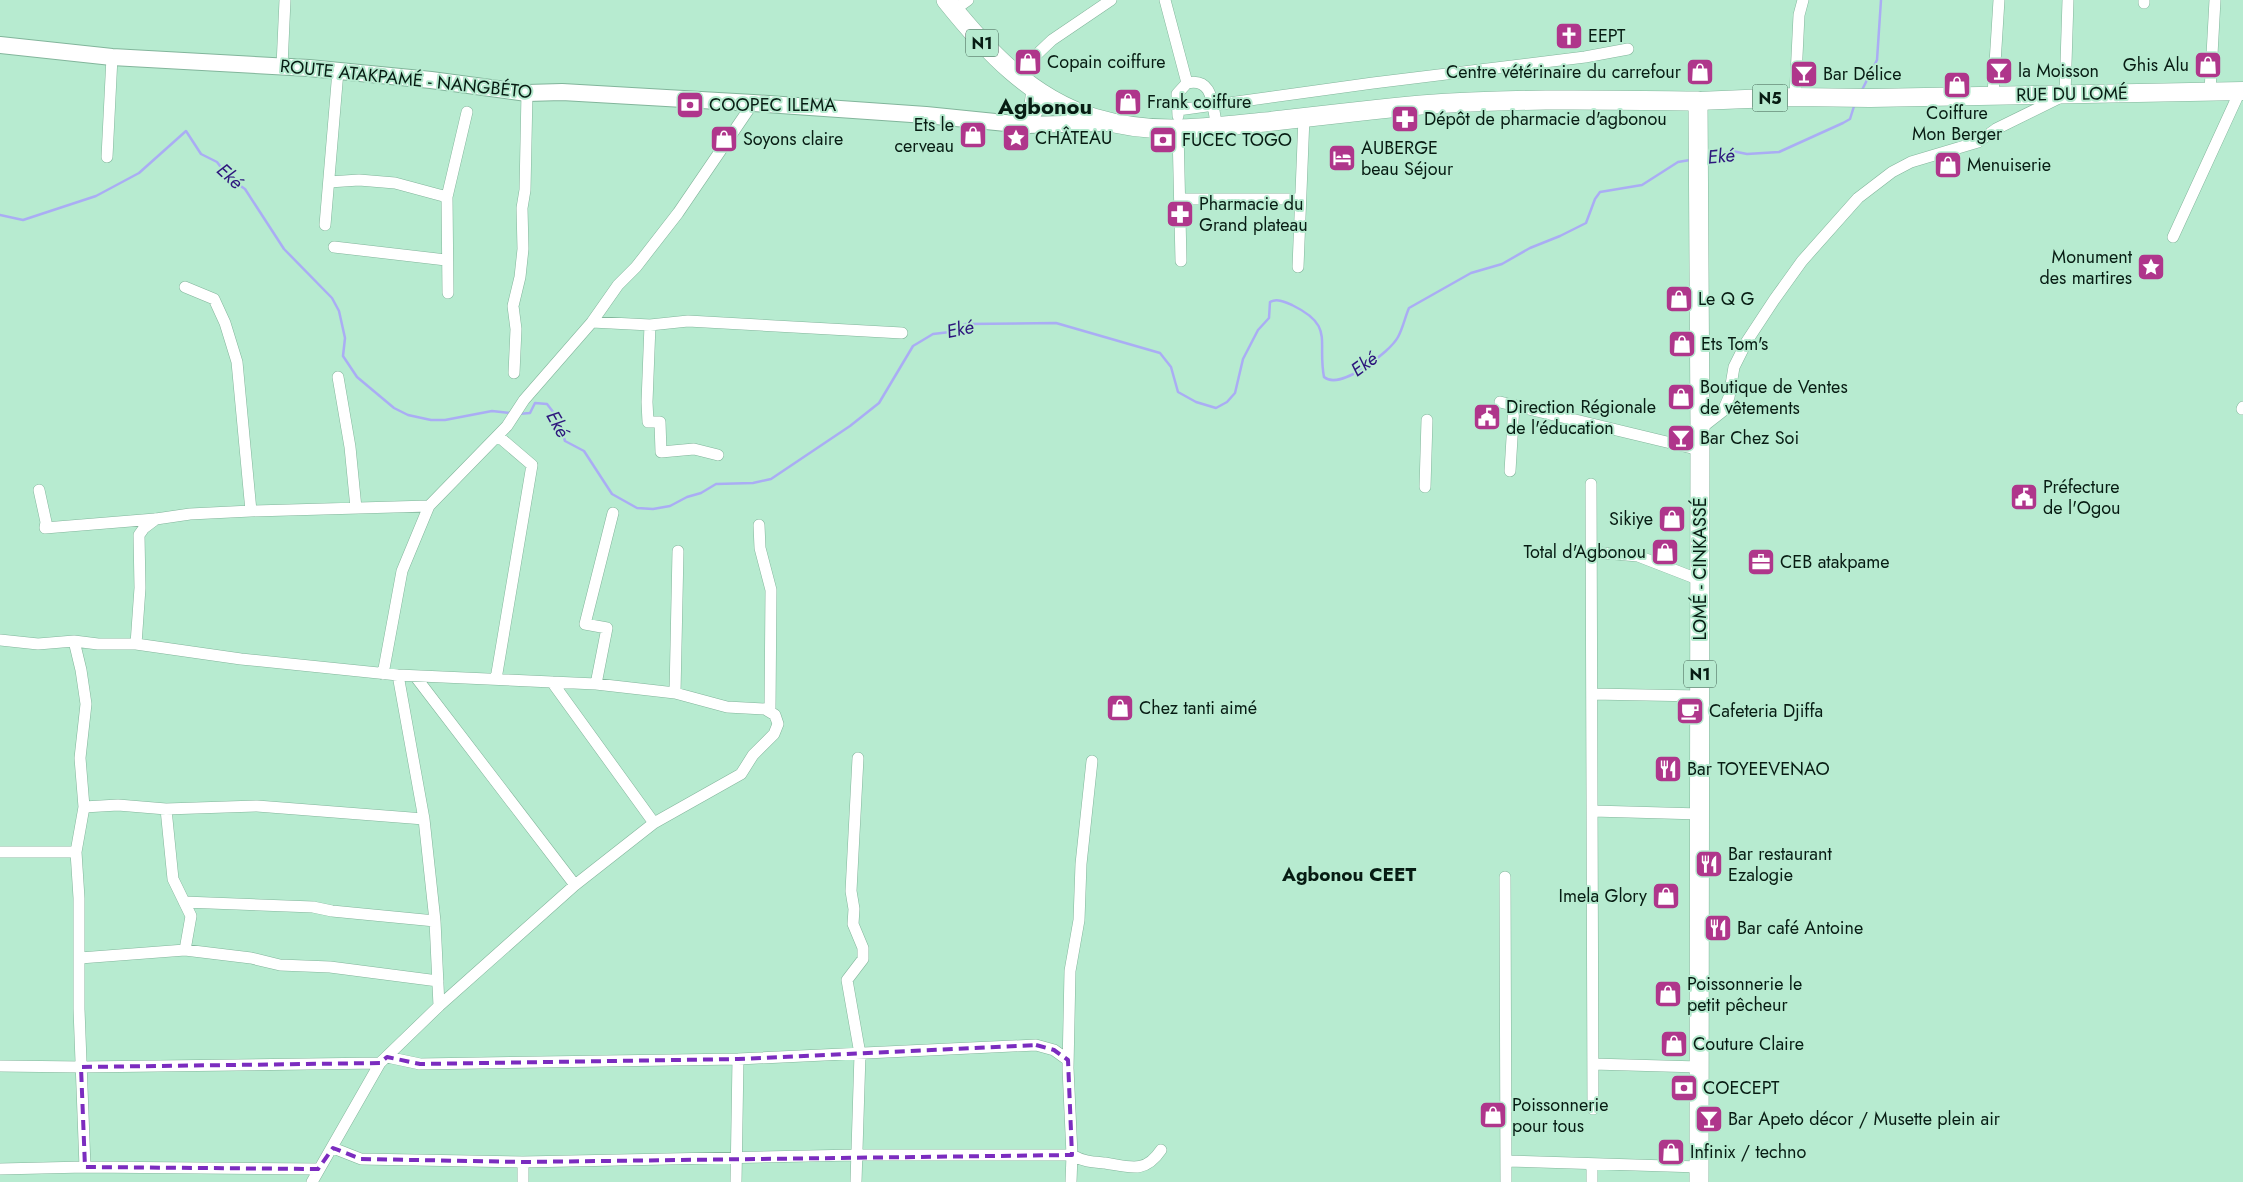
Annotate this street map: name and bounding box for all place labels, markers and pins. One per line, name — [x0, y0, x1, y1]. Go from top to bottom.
church icon: EEPT — [1554, 21, 1584, 51]
place label: EEPT — [1588, 23, 1626, 49]
shop icon: Copain coiffure — [1013, 47, 1043, 77]
place label: Copain coiffure — [1047, 49, 1166, 75]
shop icon: Ghis Alu — [2193, 50, 2223, 80]
place label: Ghis Alu — [2123, 52, 2189, 78]
bar icon: la Moisson — [1984, 56, 2014, 86]
shop icon: Centre vétérinaire du carrefour — [1685, 57, 1715, 87]
place label: la Moisson — [2018, 58, 2099, 84]
place label: Centre vétérinaire du carrefour — [1446, 59, 1682, 85]
bar icon: Bar Délice — [1789, 59, 1819, 89]
place label: Bar Délice — [1823, 61, 1901, 87]
shop icon: Coiffure Mon Berger — [1942, 70, 1972, 100]
shop icon: Frank coiffure — [1113, 87, 1143, 117]
place label: Frank coiffure — [1147, 89, 1251, 115]
bank icon: COOPEC ILEMA — [675, 90, 705, 120]
place label: COOPEC ILEMA — [709, 92, 836, 118]
place label: Coiffure Mon Berger — [1912, 100, 2003, 147]
pharmacy icon: Dépôt de pharmacie d'agbonou — [1390, 104, 1420, 134]
place label: Dépôt de pharmacie d'agbonou — [1424, 106, 1667, 132]
place label: Ets le cerveau — [894, 112, 954, 159]
shop icon: Ets le cerveau — [958, 120, 988, 150]
place icon: CHÂTEAU — [1001, 123, 1031, 153]
shop icon: Soyons claire — [709, 124, 739, 154]
place label: CHÂTEAU — [1035, 125, 1112, 151]
bank icon: FUCEC TOGO — [1148, 125, 1178, 155]
place label: Soyons claire — [743, 126, 843, 152]
place label: FUCEC TOGO — [1182, 127, 1292, 153]
place label: AUBERGE beau Séjour — [1361, 135, 1454, 182]
hotel icon: AUBERGE beau Séjour — [1327, 143, 1357, 173]
shop icon: Menuiserie — [1933, 150, 1963, 180]
place label: Menuiserie — [1967, 152, 2051, 178]
place label: Pharmacie du Grand plateau — [1199, 191, 1308, 238]
pharmacy icon: Pharmacie du Grand plateau — [1165, 199, 1195, 229]
place label: Monument des martires — [2040, 244, 2133, 291]
place icon: Monument des martires — [2136, 252, 2166, 282]
shop icon: Le Q G — [1664, 284, 1694, 314]
place label: Le Q G — [1698, 286, 1754, 312]
shop icon: Ets Tom's — [1667, 329, 1697, 359]
place label: Ets Tom's — [1701, 331, 1768, 357]
place label: Boutique de Ventes de vêtements — [1700, 374, 1848, 421]
shop icon: Boutique de Ventes de vêtements — [1666, 382, 1696, 412]
place label: Direction Régionale de l'éducation — [1506, 394, 1656, 441]
public building icon: Direction Régionale de l'éducation — [1472, 402, 1502, 432]
bar icon: Bar Chez Soi — [1666, 423, 1696, 453]
place label: Bar Chez Soi — [1700, 425, 1799, 451]
place label: Préfecture de l'Ogou — [2043, 474, 2120, 521]
public building icon: Préfecture de l'Ogou — [2009, 482, 2039, 512]
shop icon: Sikiye — [1657, 504, 1687, 534]
place label: Sikiye — [1609, 506, 1653, 532]
shop icon: Total d'Agbonou — [1650, 537, 1680, 567]
place label: Total d'Agbonou — [1523, 539, 1646, 565]
office icon: CEB atakpame — [1746, 547, 1776, 577]
place label: CEB atakpame — [1780, 549, 1889, 575]
shop icon: Chez tanti aimé — [1105, 693, 1135, 723]
place label: Chez tanti aimé — [1139, 695, 1257, 721]
cafe icon: Cafeteria Djiffa — [1675, 696, 1705, 726]
place label: Cafeteria Djiffa — [1709, 698, 1823, 724]
restaurant icon: Bar TOYEEVENAO — [1653, 754, 1683, 784]
place label: Bar TOYEEVENAO — [1687, 756, 1830, 782]
place label: Bar restaurant Ezalogie — [1728, 841, 1832, 888]
restaurant icon: Bar restaurant Ezalogie — [1694, 849, 1724, 879]
shop icon: Imela Glory — [1651, 881, 1681, 911]
place label: Imela Glory — [1559, 883, 1647, 909]
restaurant icon: Bar café Antoine — [1703, 913, 1733, 943]
place label: Bar café Antoine — [1737, 915, 1863, 941]
place label: Poissonnerie le petit pêcheur — [1687, 971, 1802, 1018]
shop icon: Poissonnerie le petit pêcheur — [1653, 979, 1683, 1009]
shop icon: Couture Claire — [1659, 1029, 1689, 1059]
place label: Couture Claire — [1693, 1031, 1804, 1057]
bank icon: COECEPT — [1669, 1073, 1699, 1103]
place label: COECEPT — [1703, 1075, 1780, 1101]
place label: Poissonnerie pour tous — [1512, 1092, 1608, 1139]
shop icon: Poissonnerie pour tous — [1478, 1100, 1508, 1130]
bar icon: Bar Apeto décor / Musette plein air — [1694, 1104, 1724, 1134]
place label: Bar Apeto décor / Musette plein air — [1728, 1106, 2001, 1132]
shop icon: Infinix / techno — [1656, 1137, 1686, 1167]
place label: Infinix / techno — [1690, 1139, 1807, 1165]

